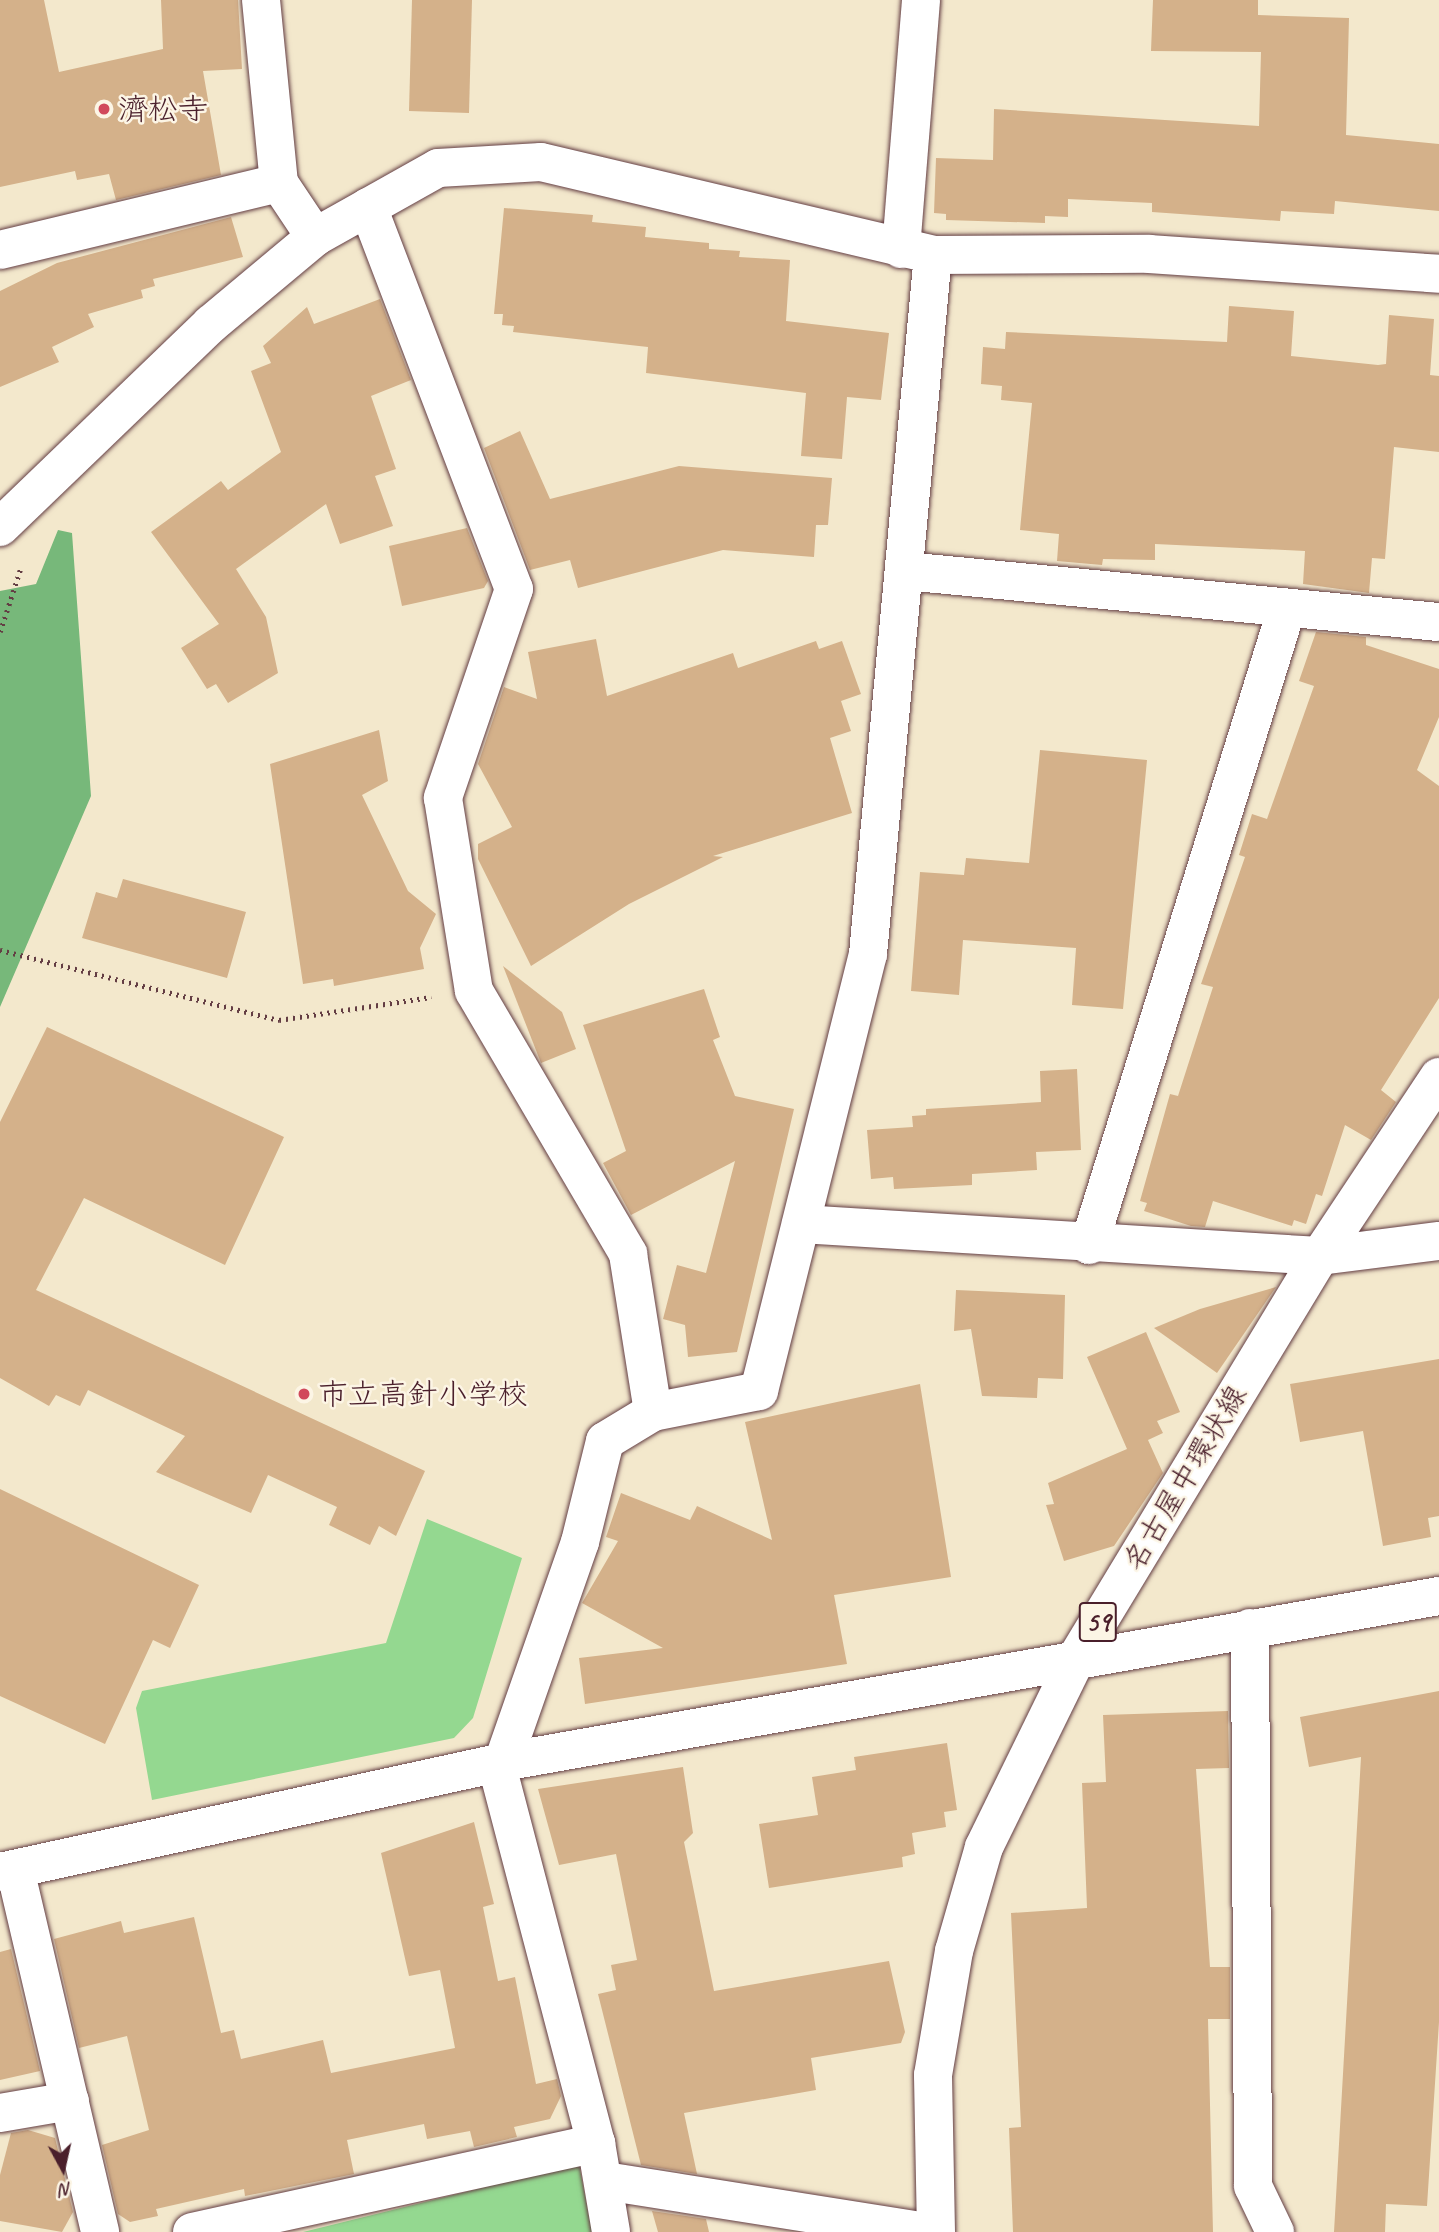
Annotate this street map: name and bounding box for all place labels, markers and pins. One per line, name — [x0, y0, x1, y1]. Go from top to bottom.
place label: 濟松寺 — [118, 91, 208, 127]
marker: 濟松寺 — [96, 101, 112, 117]
place label: 市立高針小学校 — [318, 1376, 528, 1412]
marker: 市立高針小学校 — [296, 1386, 312, 1402]

